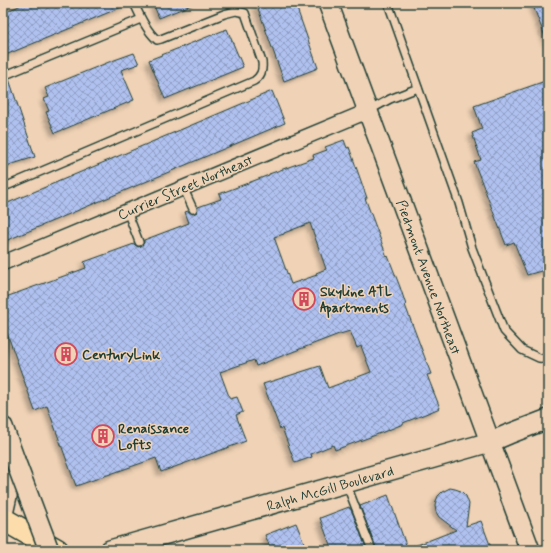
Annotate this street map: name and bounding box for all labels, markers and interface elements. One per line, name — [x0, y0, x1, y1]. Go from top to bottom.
street label: Currier Street Northeast — [115, 151, 256, 225]
street label: Piedmont Avenue Northeast — [392, 197, 465, 358]
place label: Skyline ATL Apartments — [320, 283, 392, 319]
building icon: Skyline ATL Apartments — [291, 286, 317, 312]
building icon: CenturyLink — [53, 341, 79, 367]
place label: CenturyLink — [82, 346, 160, 364]
place label: Renaissance Lofts — [118, 420, 189, 454]
building icon: Renaissance Lofts — [90, 423, 116, 449]
street label: Ralph McGill Boulevard — [265, 462, 396, 516]

